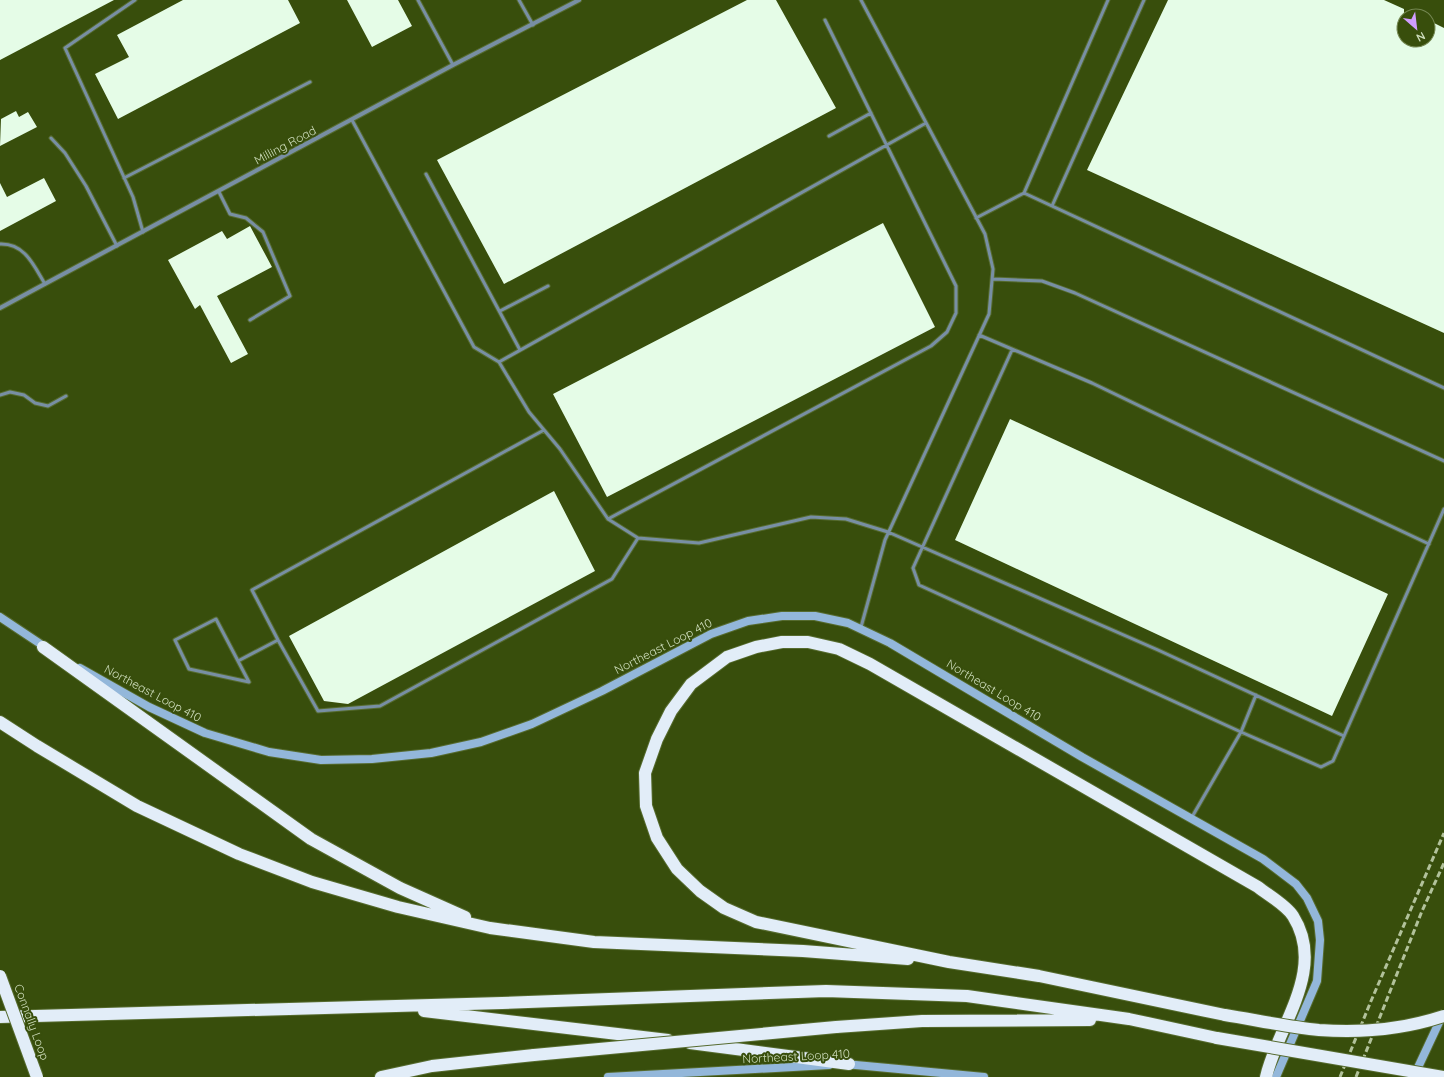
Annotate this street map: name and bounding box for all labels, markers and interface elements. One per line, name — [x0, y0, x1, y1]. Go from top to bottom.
north arrow — [1396, 8, 1436, 48]
text: N — [1414, 29, 1428, 45]
street label: Milling Road — [251, 122, 319, 168]
street label: Northeast Loop 410 — [612, 615, 714, 677]
street label: Northeast Loop 410 — [944, 656, 1044, 724]
street label: Northeast Loop 410 — [102, 661, 204, 725]
street label: Connally Loop — [11, 982, 53, 1062]
street label: Northeast Loop 410 — [742, 1046, 850, 1066]

